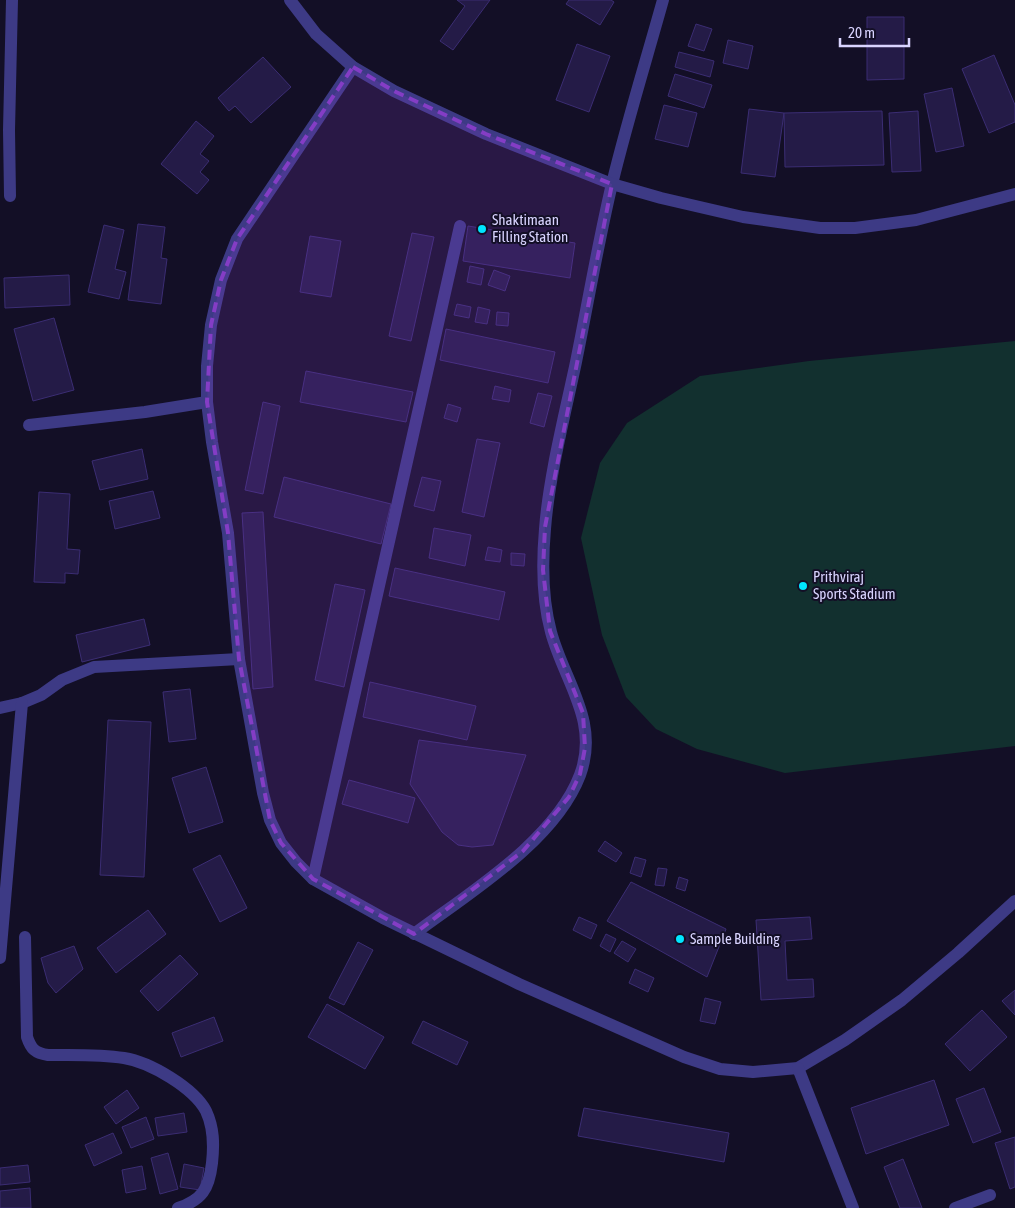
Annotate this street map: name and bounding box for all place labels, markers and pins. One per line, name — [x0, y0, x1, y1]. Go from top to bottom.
place label: Shaktimaan Filling Station — [492, 211, 568, 245]
marker: Shaktimaan Filling Station — [476, 223, 488, 235]
place label: Prithviraj Sports Stadium — [813, 568, 896, 602]
marker: Prithviraj Sports Stadium — [797, 580, 809, 592]
place label: Sample Building — [690, 930, 780, 947]
marker: Sample Building — [674, 933, 686, 945]

